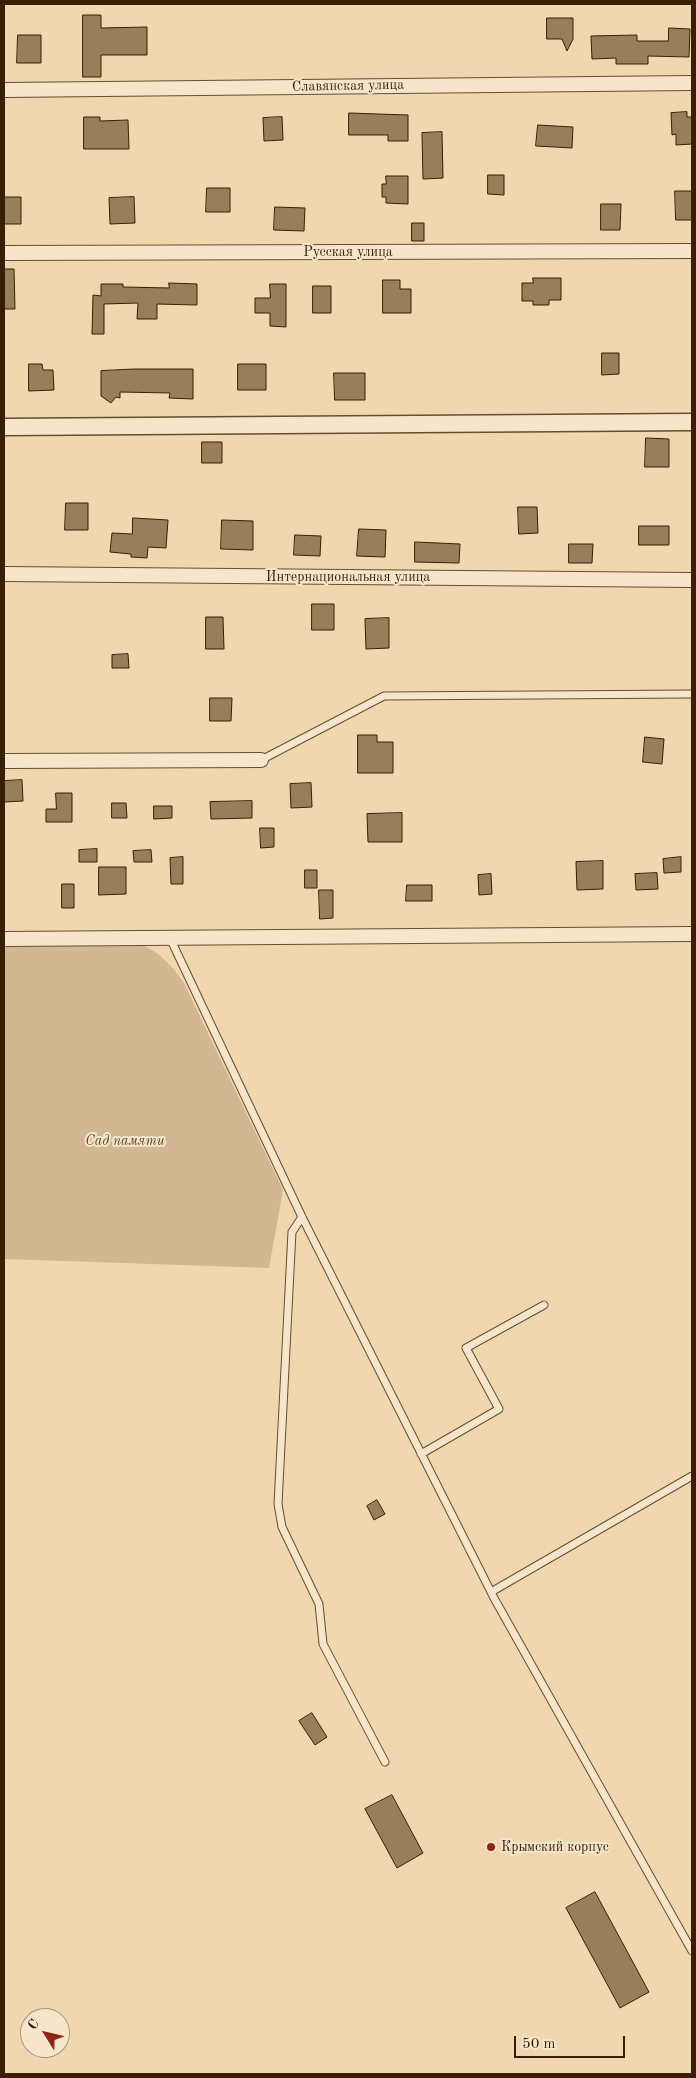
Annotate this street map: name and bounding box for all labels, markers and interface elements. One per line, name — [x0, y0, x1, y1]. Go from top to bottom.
street label: Славянская улица — [292, 77, 404, 95]
street label: Русская улица — [303, 244, 393, 260]
street label: Интернациональная улица — [266, 569, 430, 585]
park label: Сад памяти — [85, 1133, 165, 1149]
place label: Крымский корпус — [501, 1839, 609, 1855]
marker: Крымский корпус — [485, 1841, 497, 1853]
north arrow — [20, 2008, 70, 2058]
text: С — [25, 2017, 42, 2033]
scale bar — [516, 2026, 627, 2058]
text: 50 m — [522, 2037, 556, 2052]

